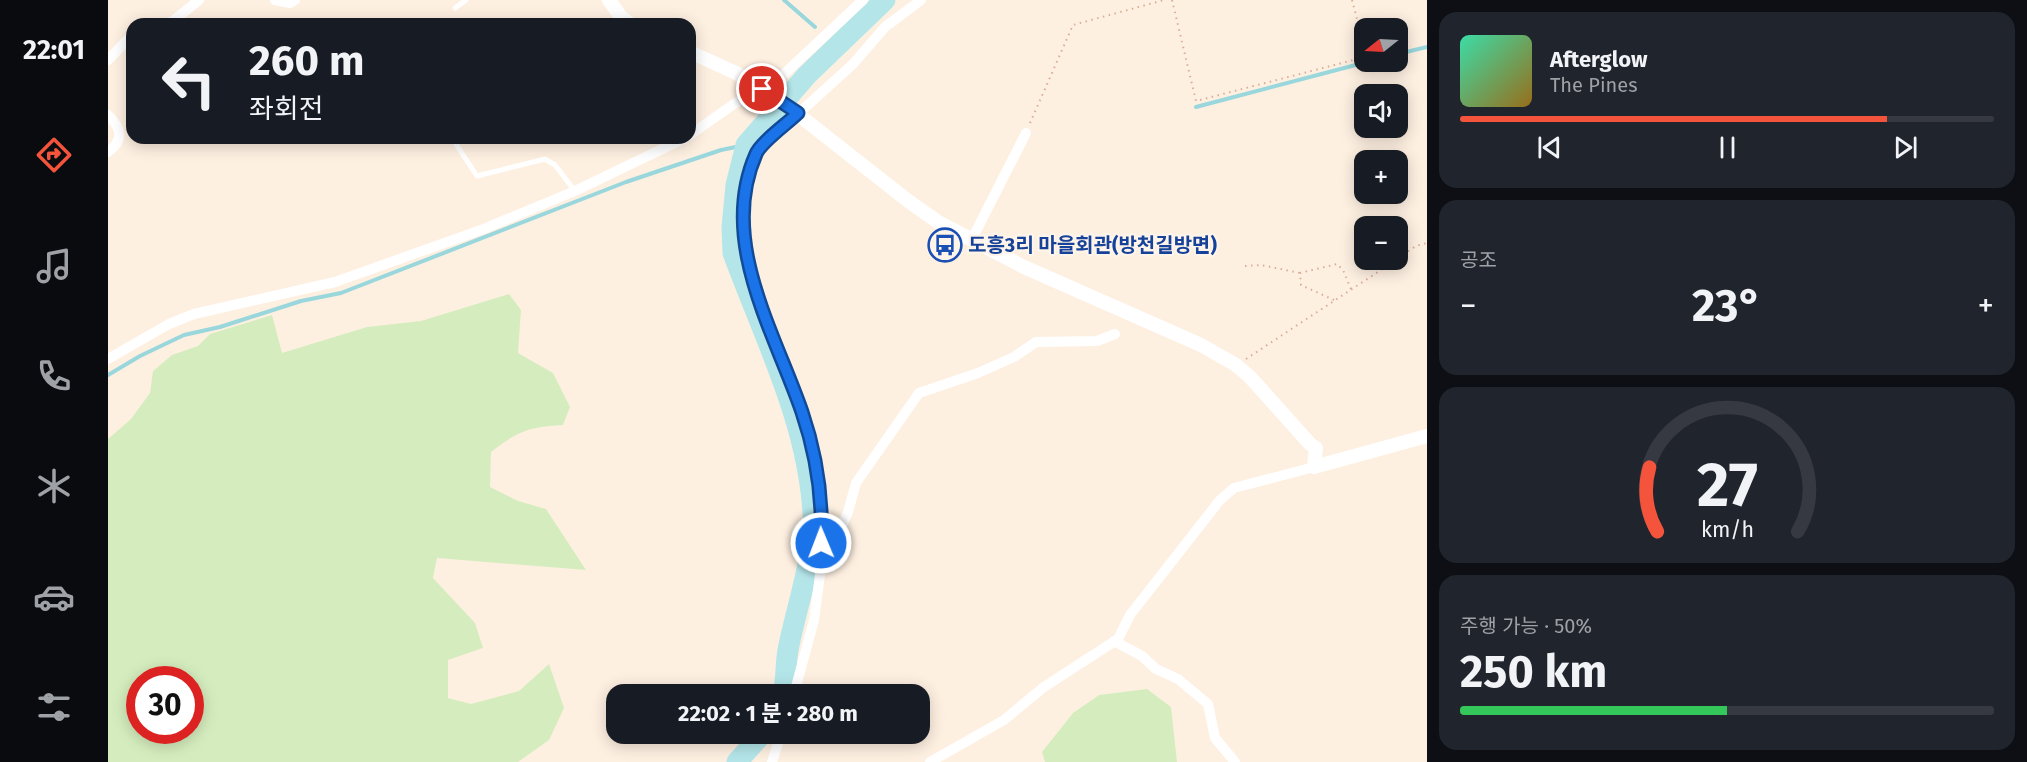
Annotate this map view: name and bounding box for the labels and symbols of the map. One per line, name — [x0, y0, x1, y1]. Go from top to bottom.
north arrow — [1354, 18, 1408, 72]
pin — [736, 63, 787, 114]
bus stop icon: 도흥3리 마을회관(방천길방면) — [927, 227, 963, 263]
place label: 도흥3리 마을회관(방천길방면) — [968, 233, 1217, 257]
position arrow — [789, 511, 853, 575]
speed limit sign: 30 — [126, 666, 204, 744]

